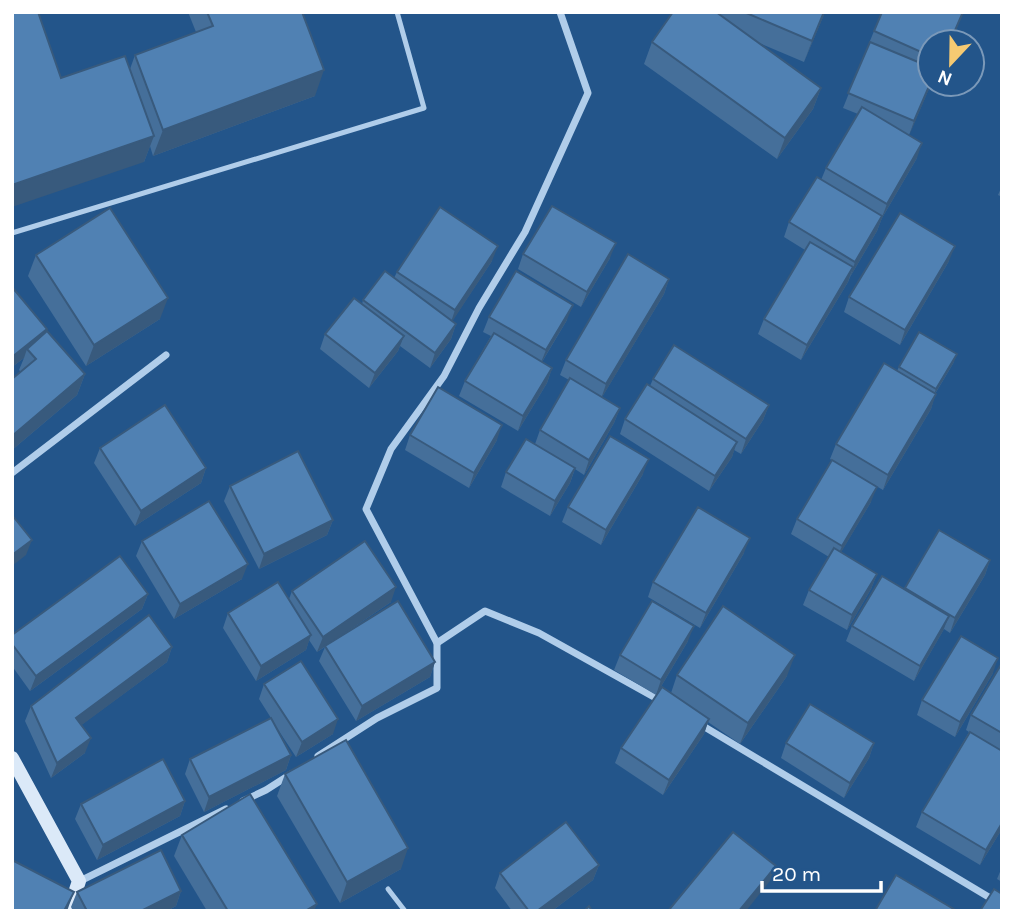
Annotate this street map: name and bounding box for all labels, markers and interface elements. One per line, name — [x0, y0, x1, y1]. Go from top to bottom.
north arrow — [916, 28, 986, 98]
text: N — [935, 65, 955, 91]
scale bar — [762, 850, 881, 894]
text: 20 m — [772, 862, 821, 886]

